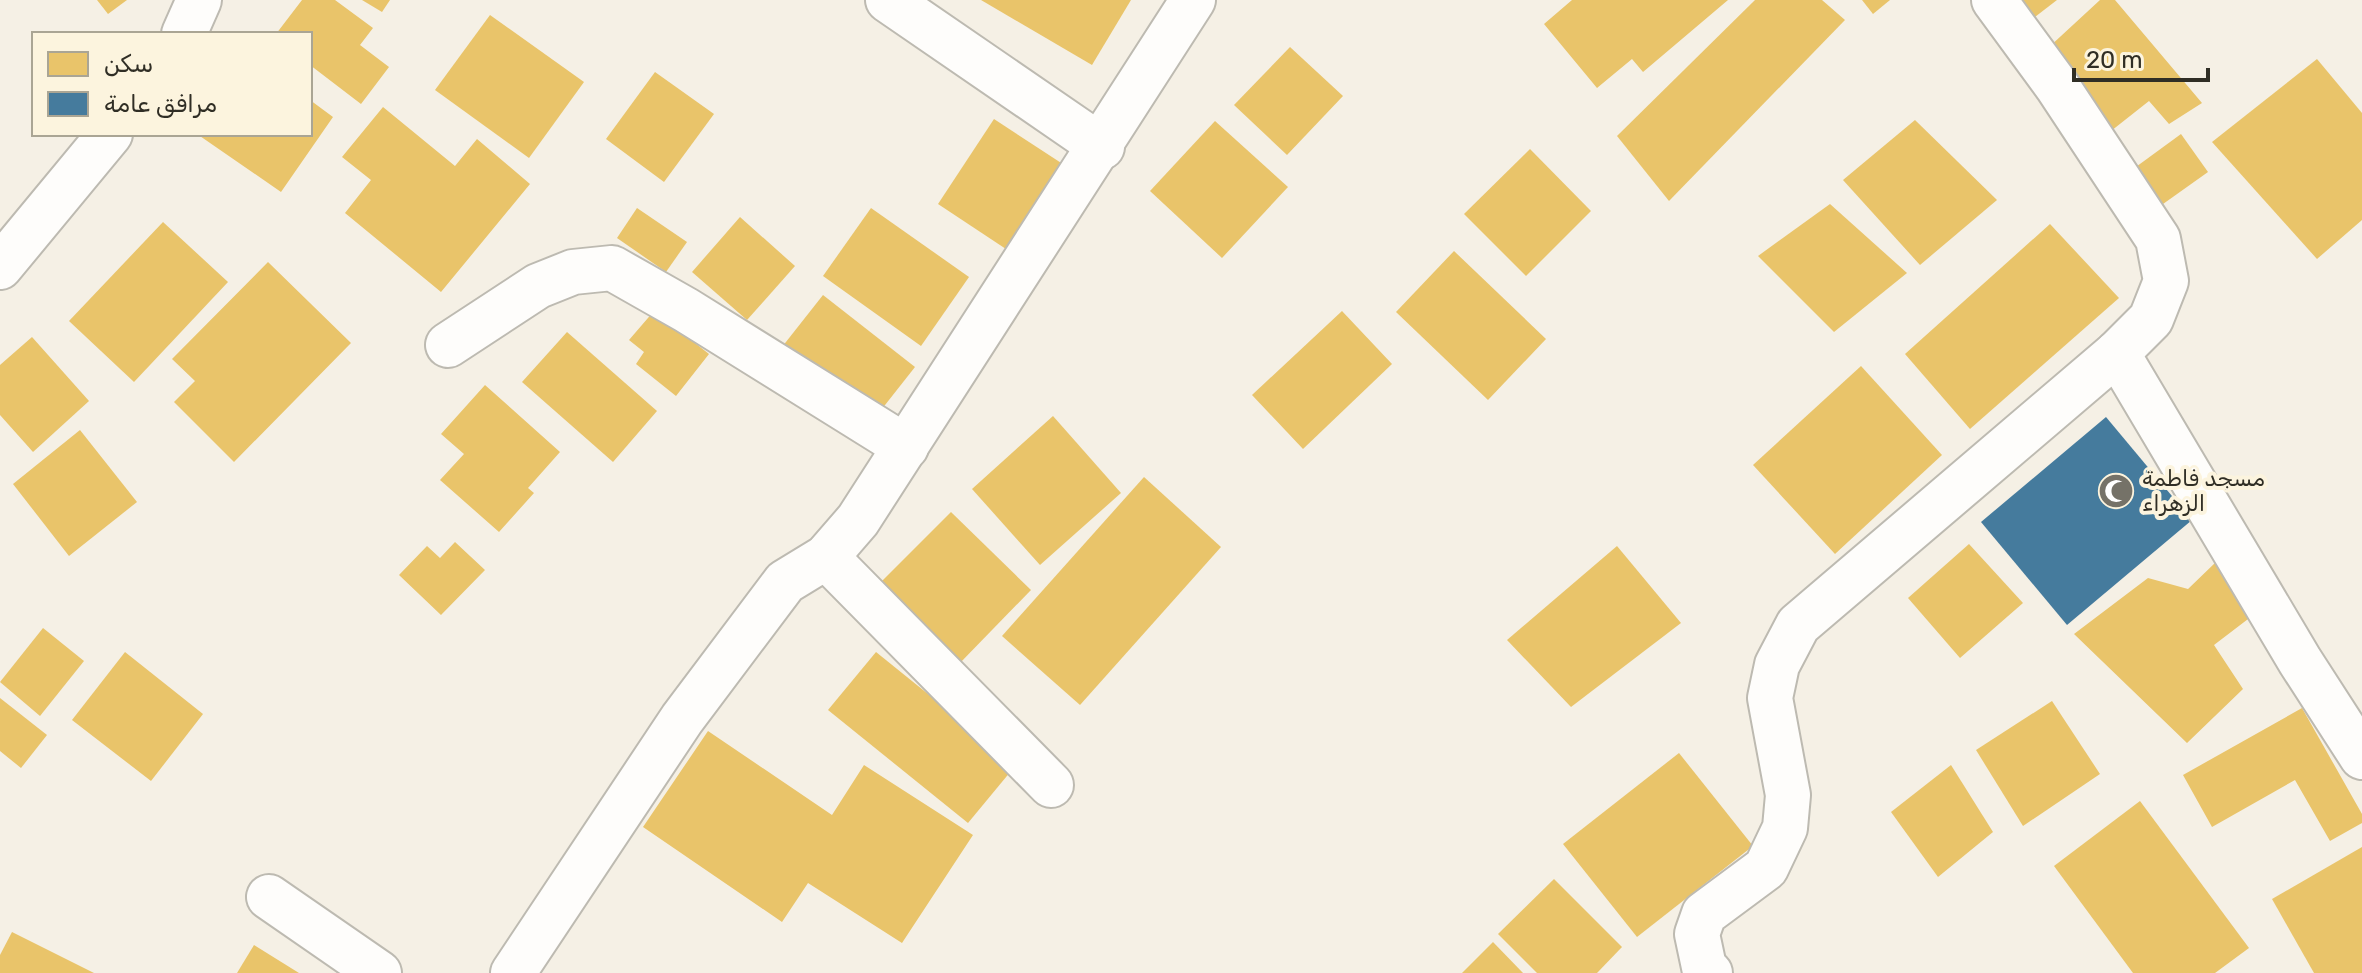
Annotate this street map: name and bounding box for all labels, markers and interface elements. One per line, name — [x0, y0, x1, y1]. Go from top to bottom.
legend — [32, 32, 312, 136]
scale bar — [2074, 32, 2208, 82]
text: 20 m — [2086, 46, 2143, 74]
text: سكن — [104, 50, 153, 78]
text: مرافق عامة — [104, 90, 217, 118]
place label: مسجد فاطمة الزهراء — [2142, 465, 2265, 517]
mosque icon: مسجد فاطمة الزهراء — [2097, 472, 2135, 510]

